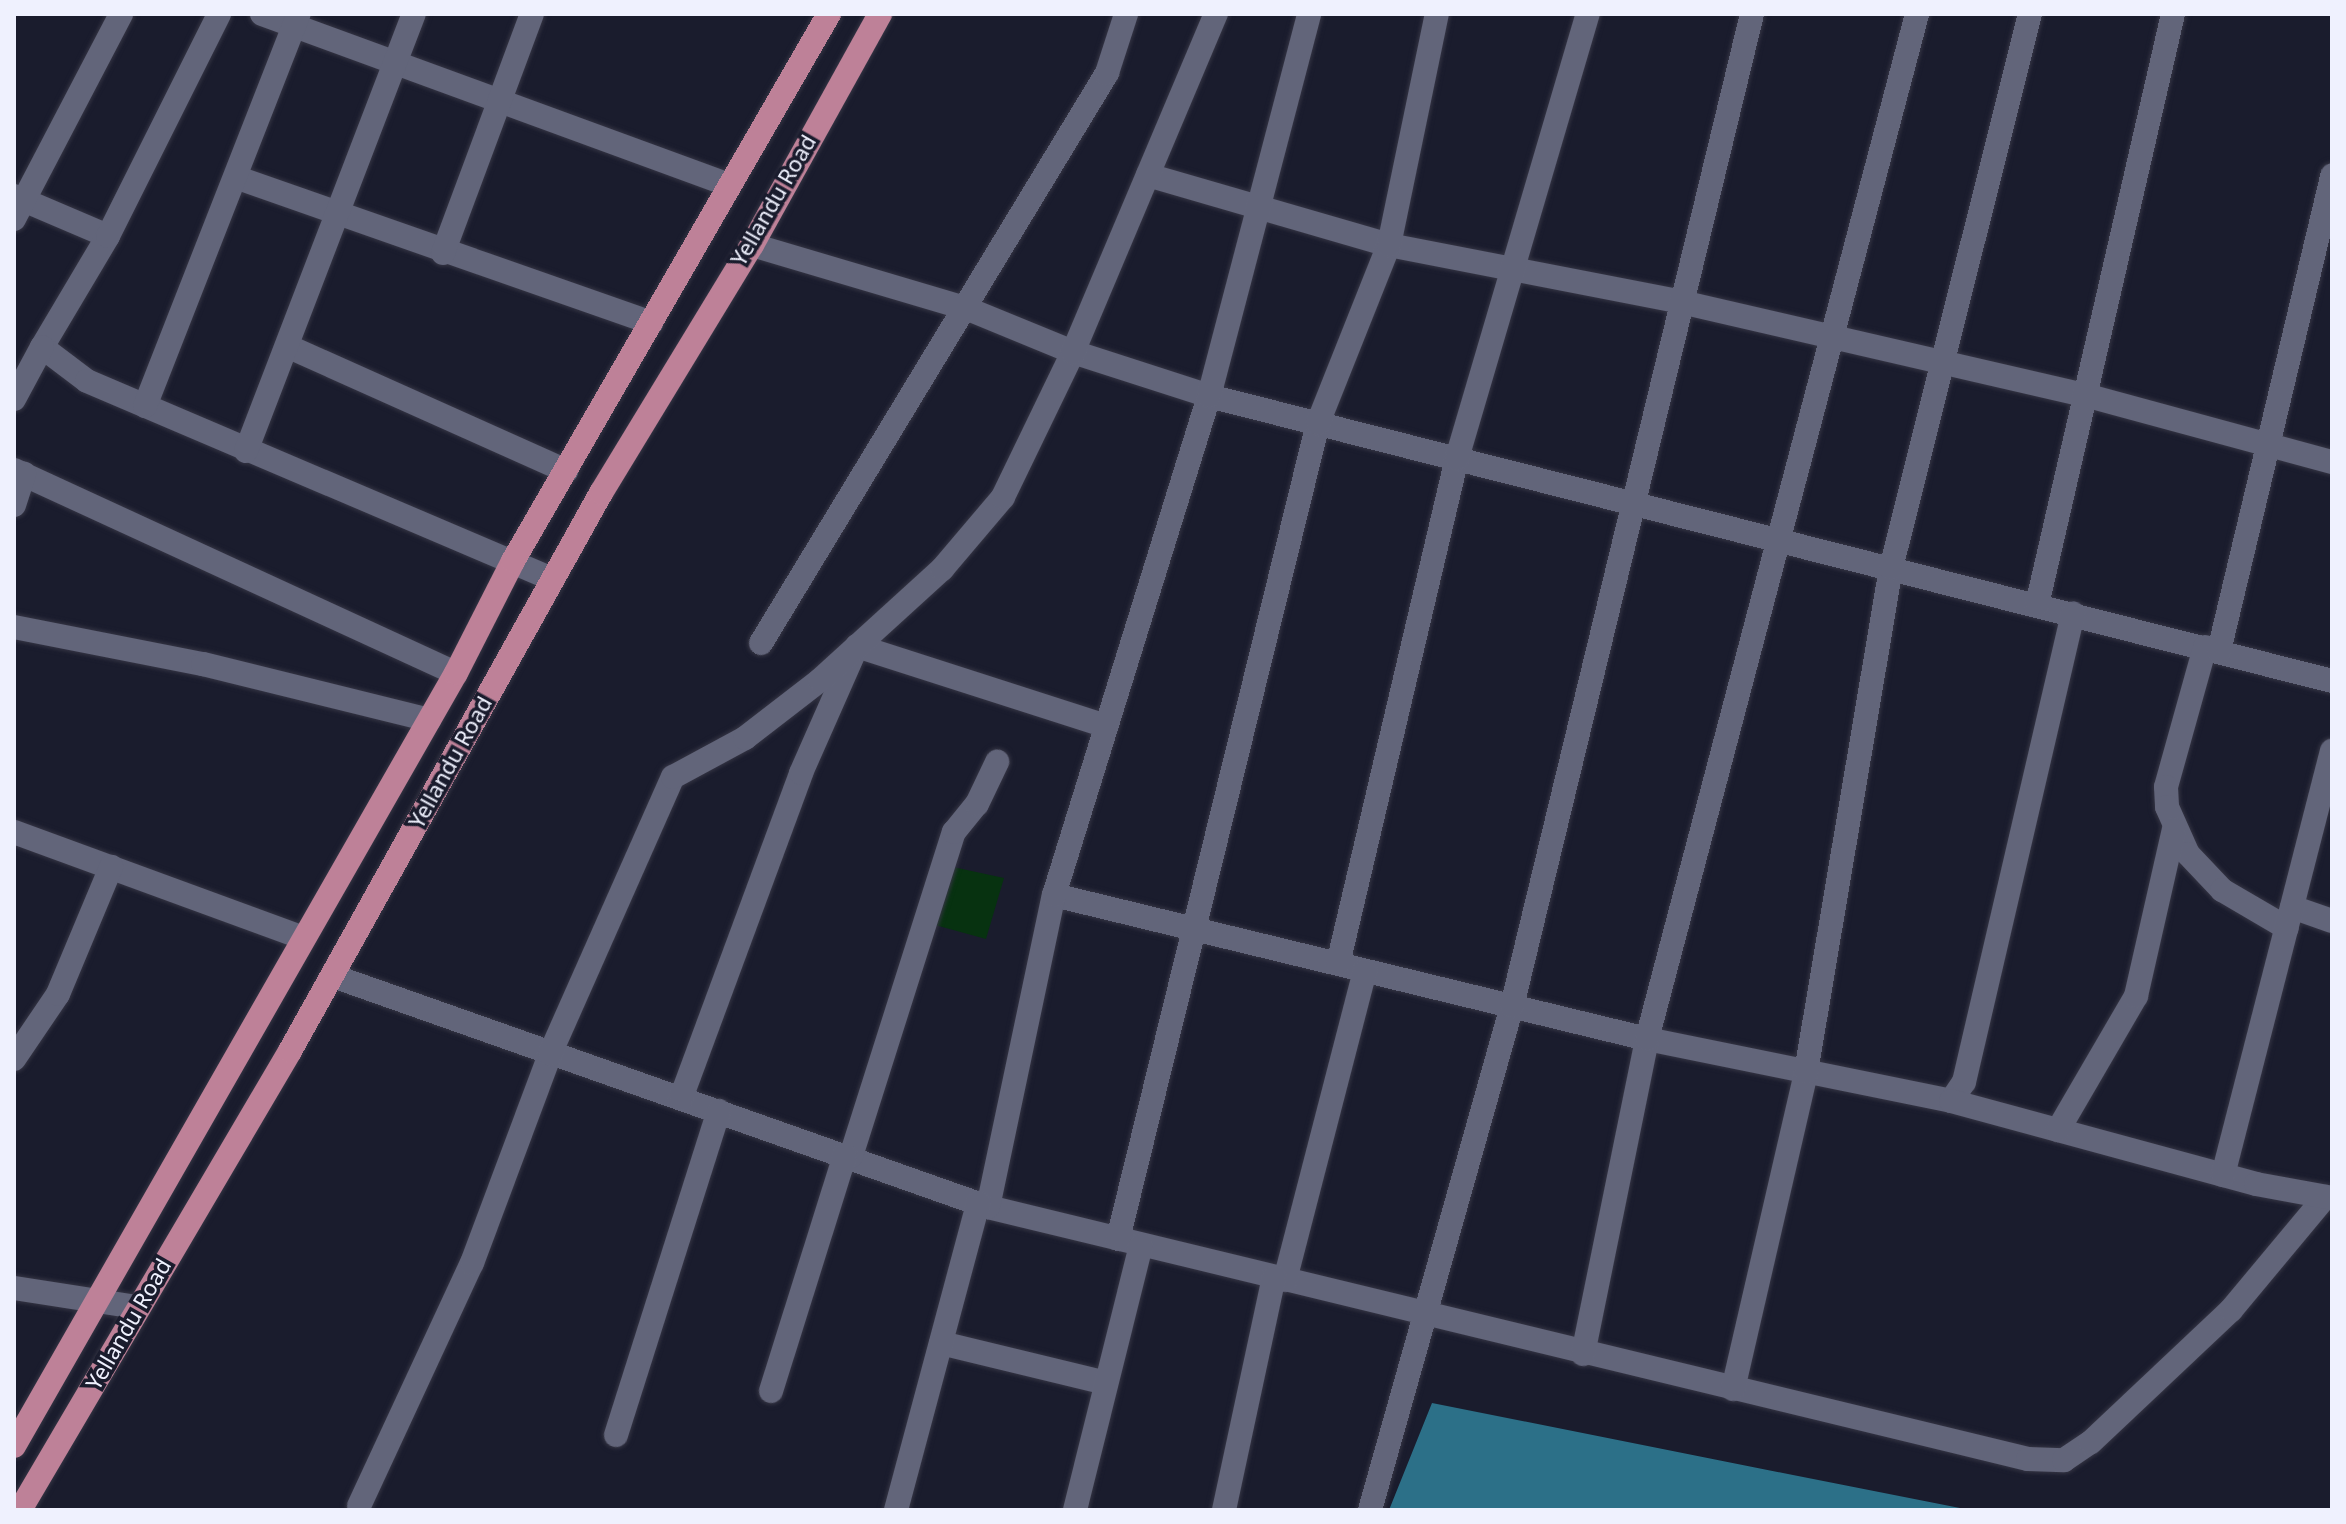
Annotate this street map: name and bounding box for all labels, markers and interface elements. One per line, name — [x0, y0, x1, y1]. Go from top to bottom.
street label: Yellandu Road — [725, 130, 821, 270]
street label: Yellandu Road — [403, 691, 497, 833]
street label: Yellandu Road — [80, 1254, 176, 1394]

